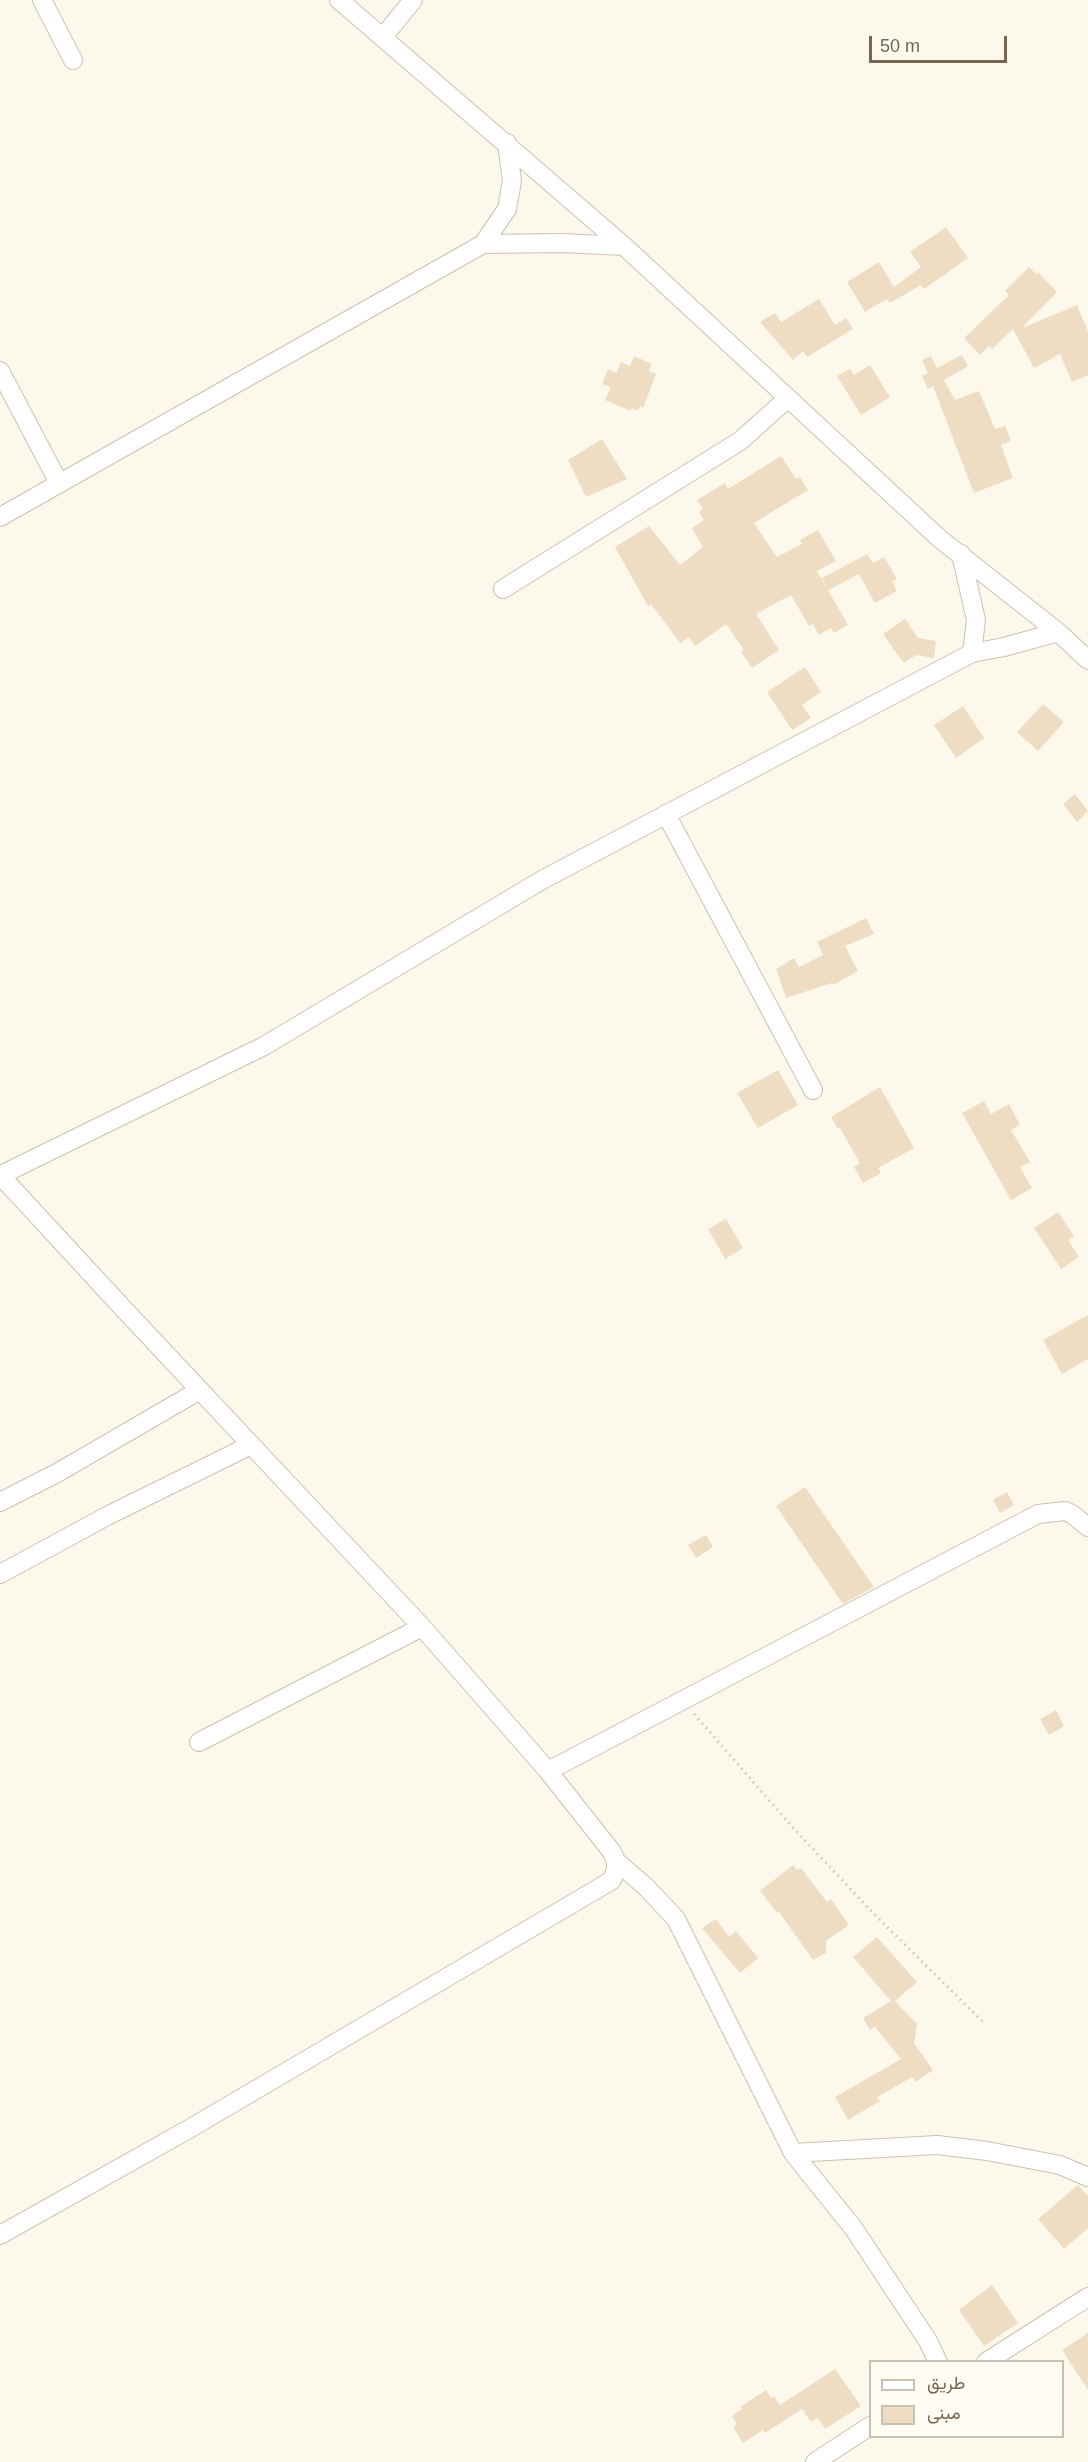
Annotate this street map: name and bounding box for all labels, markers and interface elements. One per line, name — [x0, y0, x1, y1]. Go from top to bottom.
scale bar — [872, 24, 1010, 62]
text: 50 m — [880, 36, 920, 56]
legend — [869, 2360, 1064, 2438]
text: طريق — [927, 2373, 965, 2393]
text: مبنى — [927, 2403, 961, 2423]

